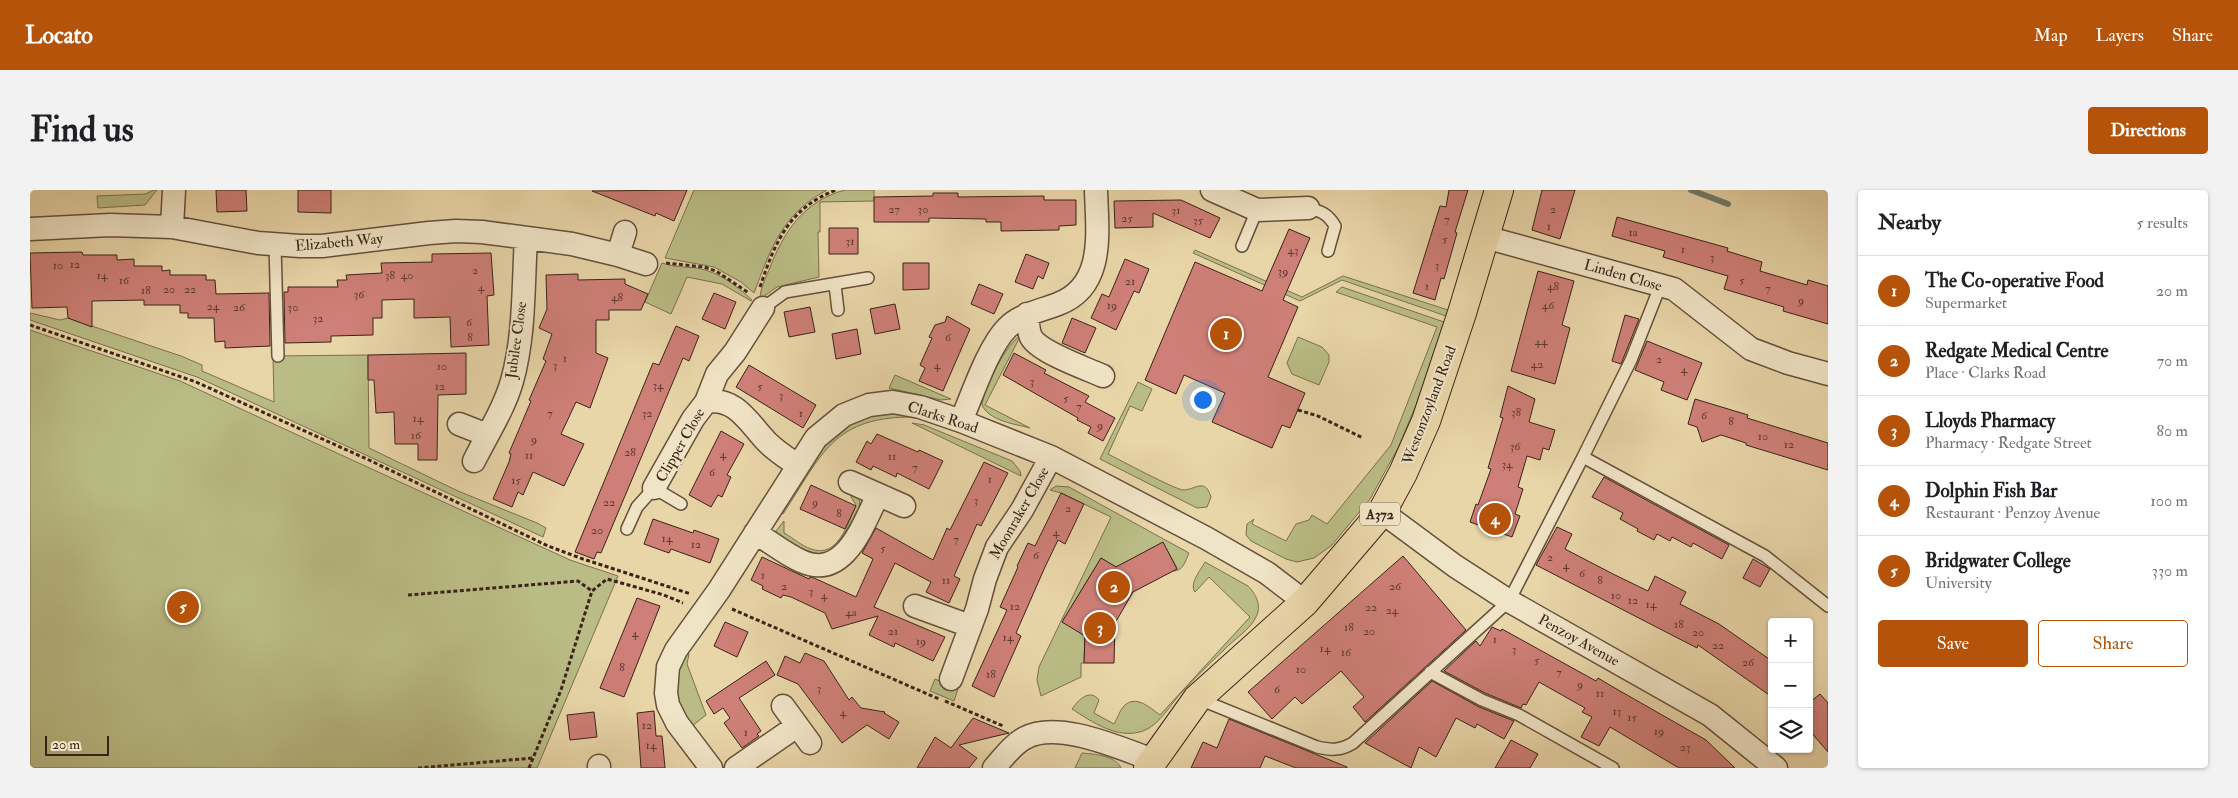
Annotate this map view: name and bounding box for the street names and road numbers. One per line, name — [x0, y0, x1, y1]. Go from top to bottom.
street label: Elizabeth Way — [294, 229, 384, 256]
street label: Linden Close — [1582, 255, 1664, 296]
street label: Jubilee Close — [502, 300, 532, 381]
street label: Westonzoyland Road — [1398, 343, 1461, 468]
street label: Clarks Road — [905, 397, 981, 438]
street label: Clipper Close — [652, 405, 710, 486]
street label: Moonraker Close — [985, 464, 1054, 563]
road number: A372 — [1360, 502, 1400, 526]
street label: Penzoy Avenue — [1535, 610, 1623, 671]

